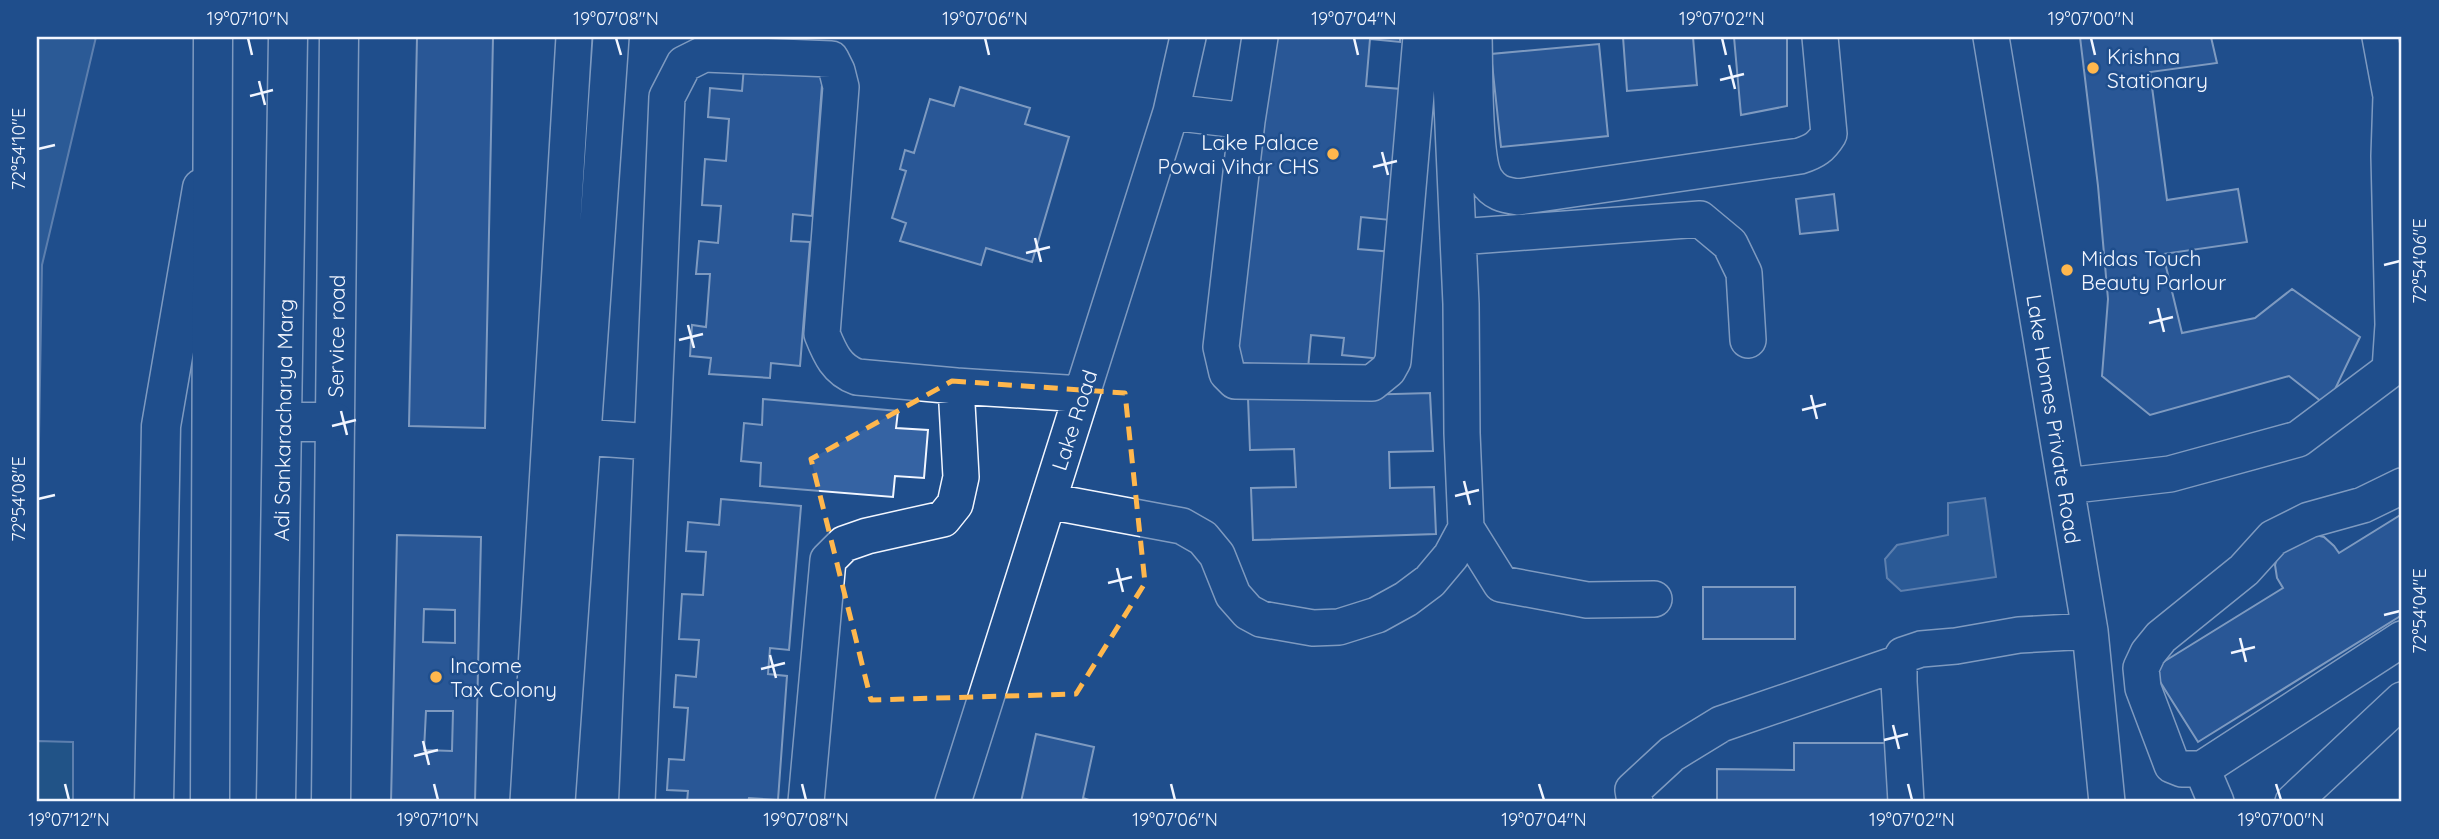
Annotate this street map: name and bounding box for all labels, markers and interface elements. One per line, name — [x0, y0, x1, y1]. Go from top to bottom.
text: 19°07'10"N — [207, 7, 289, 30]
text: 19°07'08"N — [573, 7, 659, 30]
text: 19°07'06"N — [942, 7, 1028, 30]
text: 19°07'04"N — [1311, 7, 1397, 30]
text: 19°07'02"N — [1679, 7, 1765, 30]
text: 19°07'00"N — [2048, 7, 2134, 30]
place label: Krishna Stationary — [2107, 43, 2208, 93]
marker: Krishna Stationary — [2085, 60, 2101, 76]
text: 72°54'10"E — [7, 108, 30, 190]
place label: Lake Palace Powai Vihar CHS — [1158, 129, 1319, 179]
marker: Lake Palace Powai Vihar CHS — [1325, 146, 1341, 162]
text: 72°54'06"E — [2408, 218, 2431, 304]
place label: Midas Touch Beauty Parlour — [2081, 245, 2226, 295]
marker: Midas Touch Beauty Parlour — [2059, 262, 2075, 278]
street label: Service road — [322, 274, 350, 398]
street label: Lake Homes Private Road — [2021, 292, 2087, 546]
street label: Adi Sankaracharya Marg — [268, 298, 298, 542]
street label: Lake Road — [1046, 366, 1102, 474]
text: 72°54'08"E — [7, 456, 30, 542]
text: 72°54'04"E — [2408, 568, 2431, 654]
place label: Income Tax Colony — [450, 652, 557, 702]
marker: Income Tax Colony — [428, 669, 444, 685]
text: 19°07'12"N — [28, 808, 110, 831]
text: 19°07'10"N — [397, 808, 479, 831]
text: 19°07'08"N — [763, 808, 849, 831]
text: 19°07'06"N — [1132, 808, 1218, 831]
text: 19°07'04"N — [1501, 808, 1587, 831]
text: 19°07'02"N — [1869, 808, 1955, 831]
text: 19°07'00"N — [2238, 808, 2324, 831]

